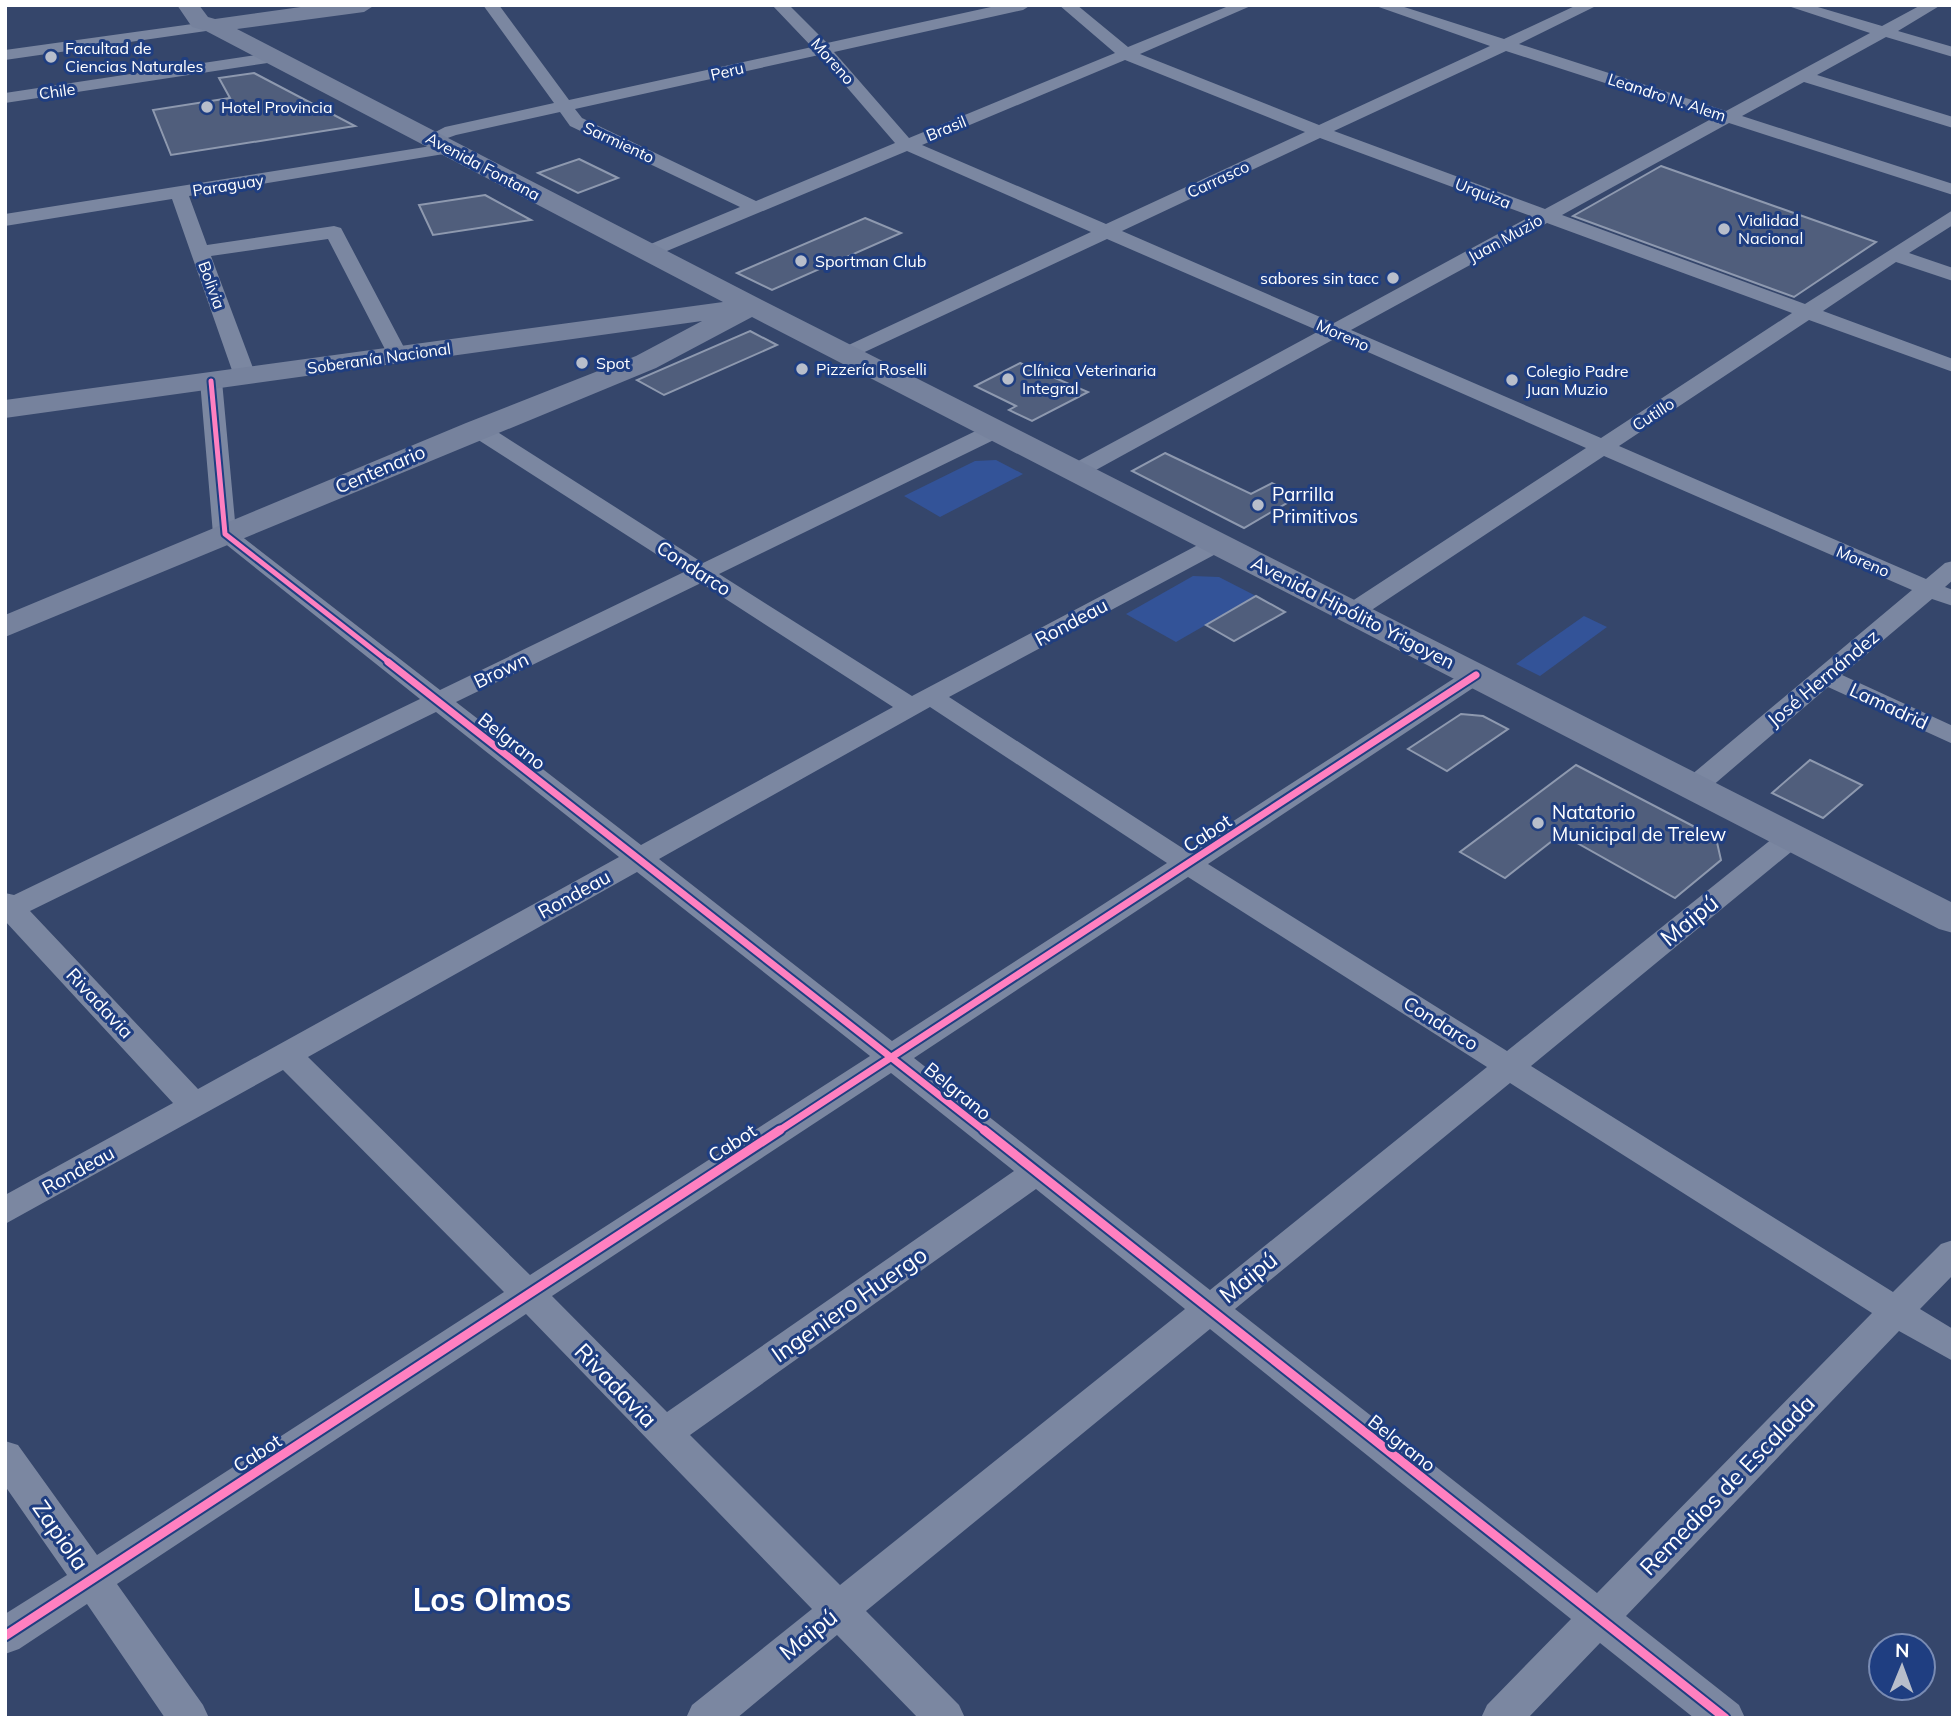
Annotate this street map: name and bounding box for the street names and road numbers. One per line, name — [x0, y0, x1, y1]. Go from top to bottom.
street label: Moreno — [807, 34, 859, 88]
street label: Peru — [708, 57, 746, 85]
street label: Leandro N. Alem — [1605, 68, 1729, 126]
street label: Chile — [37, 79, 77, 103]
street label: Brasil — [923, 111, 969, 145]
street label: Sarmiento — [580, 117, 658, 167]
street label: Avenida Fontana — [423, 128, 543, 204]
street label: Carrasco — [1184, 156, 1252, 202]
street label: Paraguay — [191, 169, 266, 200]
street label: Urquiza — [1452, 173, 1514, 213]
street label: Juan Muzio — [1464, 209, 1546, 267]
street label: Bolivia — [194, 258, 230, 312]
street label: Moreno — [1313, 315, 1373, 355]
street label: Soberanía Nacional — [306, 338, 452, 378]
street label: Cutillo — [1628, 393, 1678, 435]
street label: Centenario — [331, 439, 429, 499]
street label: Condarco — [652, 535, 736, 601]
street label: Moreno — [1833, 541, 1893, 581]
street label: Avenida Hipólito Yrigoyen — [1247, 550, 1459, 674]
street label: Rondeau — [1030, 593, 1112, 651]
street label: José Hernández — [1762, 624, 1884, 732]
street label: Brown — [470, 646, 532, 694]
street label: Lamadrid — [1846, 677, 1932, 735]
street label: Belgrano — [473, 707, 551, 775]
street label: Cabot — [1178, 808, 1236, 857]
street label: Rondeau — [534, 864, 614, 924]
street label: Maipú — [1654, 888, 1724, 952]
street label: Rivadavia — [61, 963, 139, 1043]
street label: Condarco — [1399, 991, 1483, 1055]
street label: Belgrano — [920, 1057, 996, 1125]
street label: Cabot — [703, 1118, 761, 1167]
street label: Rondeau — [38, 1140, 118, 1200]
street label: Ingeniero Huergo — [766, 1240, 932, 1368]
street label: Maipú — [1213, 1245, 1283, 1309]
street label: Rivadavia — [569, 1337, 663, 1433]
street label: Remedios de Escalada — [1633, 1389, 1821, 1581]
street label: Belgrano — [1363, 1409, 1441, 1477]
street label: Cabot — [228, 1428, 286, 1477]
street label: Zapiola — [26, 1494, 96, 1576]
street label: Maipú — [773, 1602, 843, 1666]

